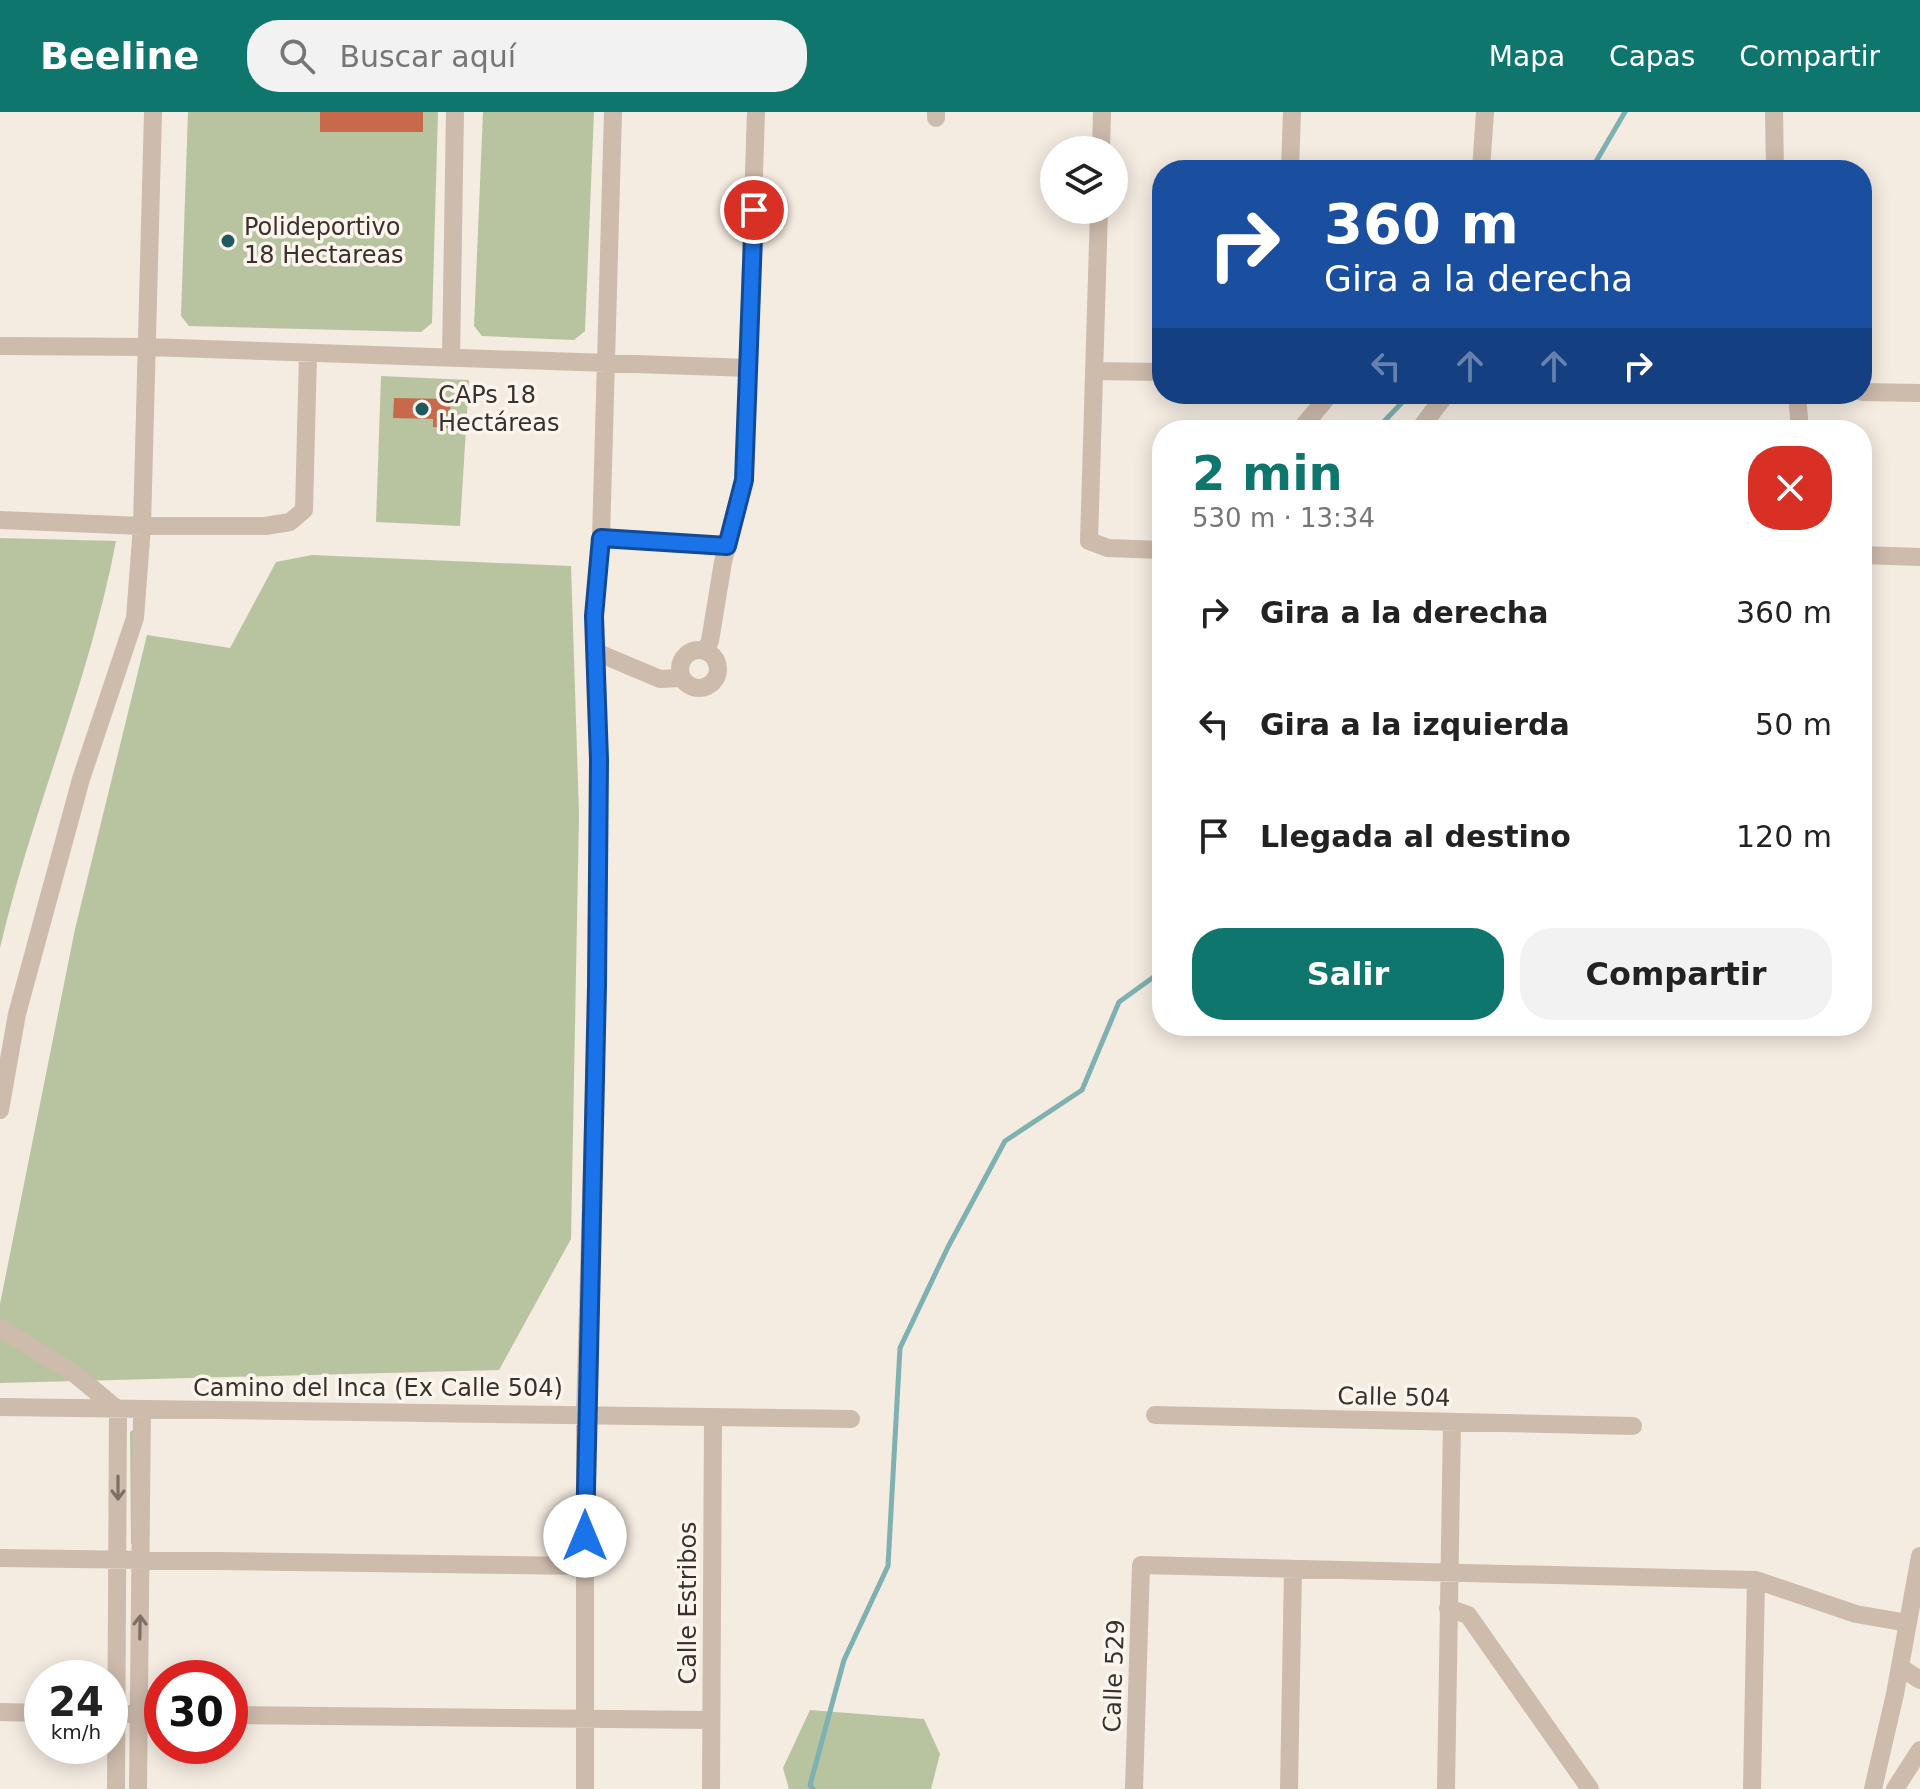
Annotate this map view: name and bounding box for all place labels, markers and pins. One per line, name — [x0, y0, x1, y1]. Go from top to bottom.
pin — [720, 176, 788, 244]
place label: Polideportivo 18 Hectareas — [244, 213, 404, 269]
marker: Polideportivo 18 Hectareas — [219, 232, 237, 250]
place label: CAPs 18 Hectáreas — [438, 381, 559, 437]
marker: CAPs 18 Hectáreas — [413, 400, 431, 418]

